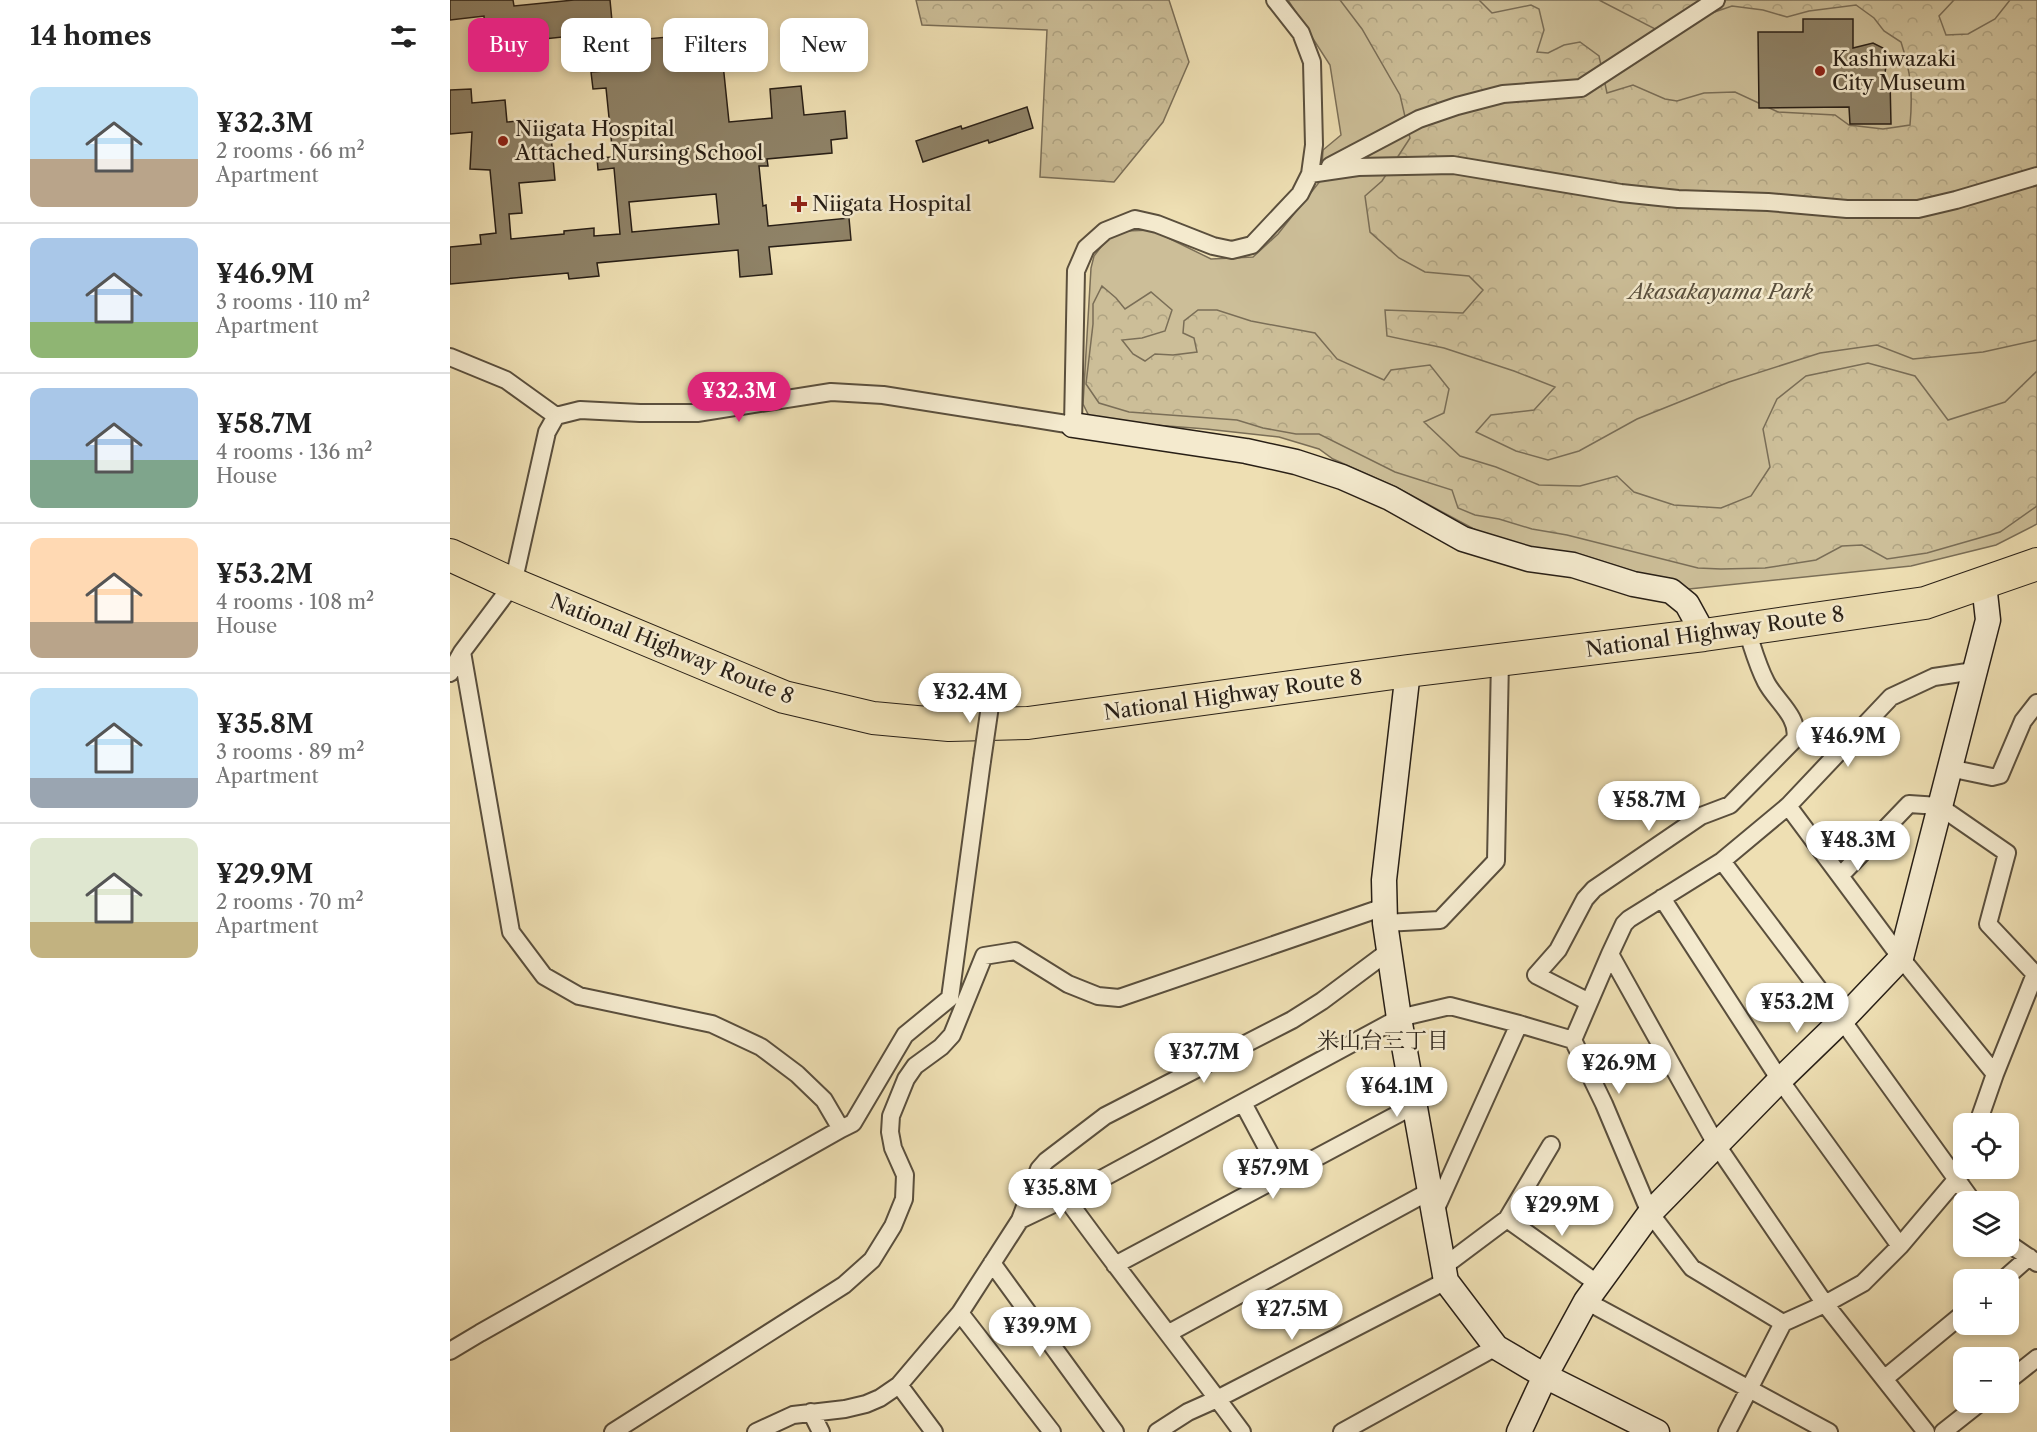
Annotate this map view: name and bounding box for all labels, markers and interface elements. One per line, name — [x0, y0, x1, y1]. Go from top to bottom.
chip: Buy — [468, 18, 549, 72]
chip: Rent — [561, 18, 651, 72]
chip: Filters — [663, 18, 768, 72]
chip: New — [780, 18, 868, 72]
text: 14 homes — [30, 20, 152, 52]
icon: filters — [387, 20, 420, 53]
place label: Kashiwazaki City Museum — [1832, 46, 1966, 95]
marker: Kashiwazaki City Museum — [1813, 64, 1827, 78]
text: ¥32.3M — [216, 107, 313, 139]
icon: home — [78, 111, 150, 183]
place label: Niigata Hospital Attached Nursing School — [514, 116, 763, 165]
marker: Niigata Hospital Attached Nursing School — [496, 134, 510, 148]
text: 2 rooms · 66 m² — [216, 139, 365, 163]
text: Apartment — [216, 163, 319, 187]
place label: Niigata Hospital — [812, 191, 972, 216]
marker: Niigata Hospital — [790, 195, 808, 213]
text: ¥46.9M — [216, 258, 314, 290]
icon: home — [78, 262, 150, 334]
park label: Akasakayama Park — [1626, 279, 1813, 304]
text: 3 rooms · 110 m² — [216, 290, 370, 314]
text: Apartment — [216, 314, 319, 338]
pin: ¥32.3M — [690, 372, 788, 423]
text: ¥32.3M — [702, 379, 776, 403]
text: ¥58.7M — [216, 408, 312, 440]
icon: home — [78, 412, 150, 484]
text: 4 rooms · 136 m² — [216, 440, 372, 464]
text: House — [216, 464, 277, 488]
text: ¥53.2M — [216, 558, 313, 590]
icon: home — [78, 562, 150, 634]
street label: National Highway Route 8 — [547, 588, 798, 709]
text: 4 rooms · 108 m² — [216, 590, 374, 614]
street label: National Highway Route 8 — [1584, 601, 1846, 662]
text: House — [216, 614, 277, 638]
street label: National Highway Route 8 — [1102, 664, 1364, 725]
pin: ¥32.4M — [921, 673, 1019, 724]
text: ¥32.4M — [932, 680, 1008, 704]
text: ¥35.8M — [216, 708, 314, 740]
icon: home — [78, 712, 150, 784]
pin: ¥46.9M — [1799, 717, 1897, 768]
text: ¥46.9M — [1810, 724, 1886, 748]
text: 3 rooms · 89 m² — [216, 740, 364, 764]
text: Apartment — [216, 764, 319, 788]
pin: ¥58.7M — [1600, 781, 1698, 832]
text: ¥58.7M — [1612, 788, 1686, 812]
pin: ¥48.3M — [1809, 821, 1907, 872]
text: ¥48.3M — [1820, 828, 1896, 852]
text: ¥29.9M — [216, 858, 313, 890]
icon: home — [78, 862, 150, 934]
text: 2 rooms · 70 m² — [216, 890, 364, 914]
text: Apartment — [216, 914, 319, 938]
pin: ¥53.2M — [1748, 983, 1846, 1034]
text: ¥53.2M — [1760, 990, 1834, 1014]
district label: 米山台三丁目 — [1317, 1027, 1449, 1054]
pin: ¥37.7M — [1155, 1033, 1253, 1084]
text: ¥37.7M — [1168, 1040, 1240, 1064]
pin: ¥26.9M — [1570, 1044, 1668, 1095]
text: ¥26.9M — [1581, 1051, 1657, 1075]
pin: ¥64.1M — [1348, 1067, 1446, 1118]
text: ¥64.1M — [1360, 1074, 1434, 1098]
map controls — [1953, 1113, 2019, 1413]
button: locate — [1953, 1113, 2019, 1179]
pin: ¥57.9M — [1224, 1149, 1322, 1200]
text: ¥57.9M — [1237, 1156, 1309, 1180]
pin: ¥35.8M — [1011, 1169, 1109, 1220]
text: ¥35.8M — [1022, 1176, 1098, 1200]
pin: ¥29.9M — [1513, 1186, 1611, 1237]
button: layers — [1953, 1191, 2019, 1257]
text: ¥29.9M — [1525, 1193, 1599, 1217]
button: + — [1953, 1269, 2019, 1335]
pin: ¥27.5M — [1243, 1290, 1341, 1341]
text: ¥27.5M — [1256, 1297, 1328, 1321]
pin: ¥39.9M — [991, 1307, 1089, 1358]
text: ¥39.9M — [1003, 1314, 1077, 1338]
button: − — [1953, 1347, 2019, 1413]

